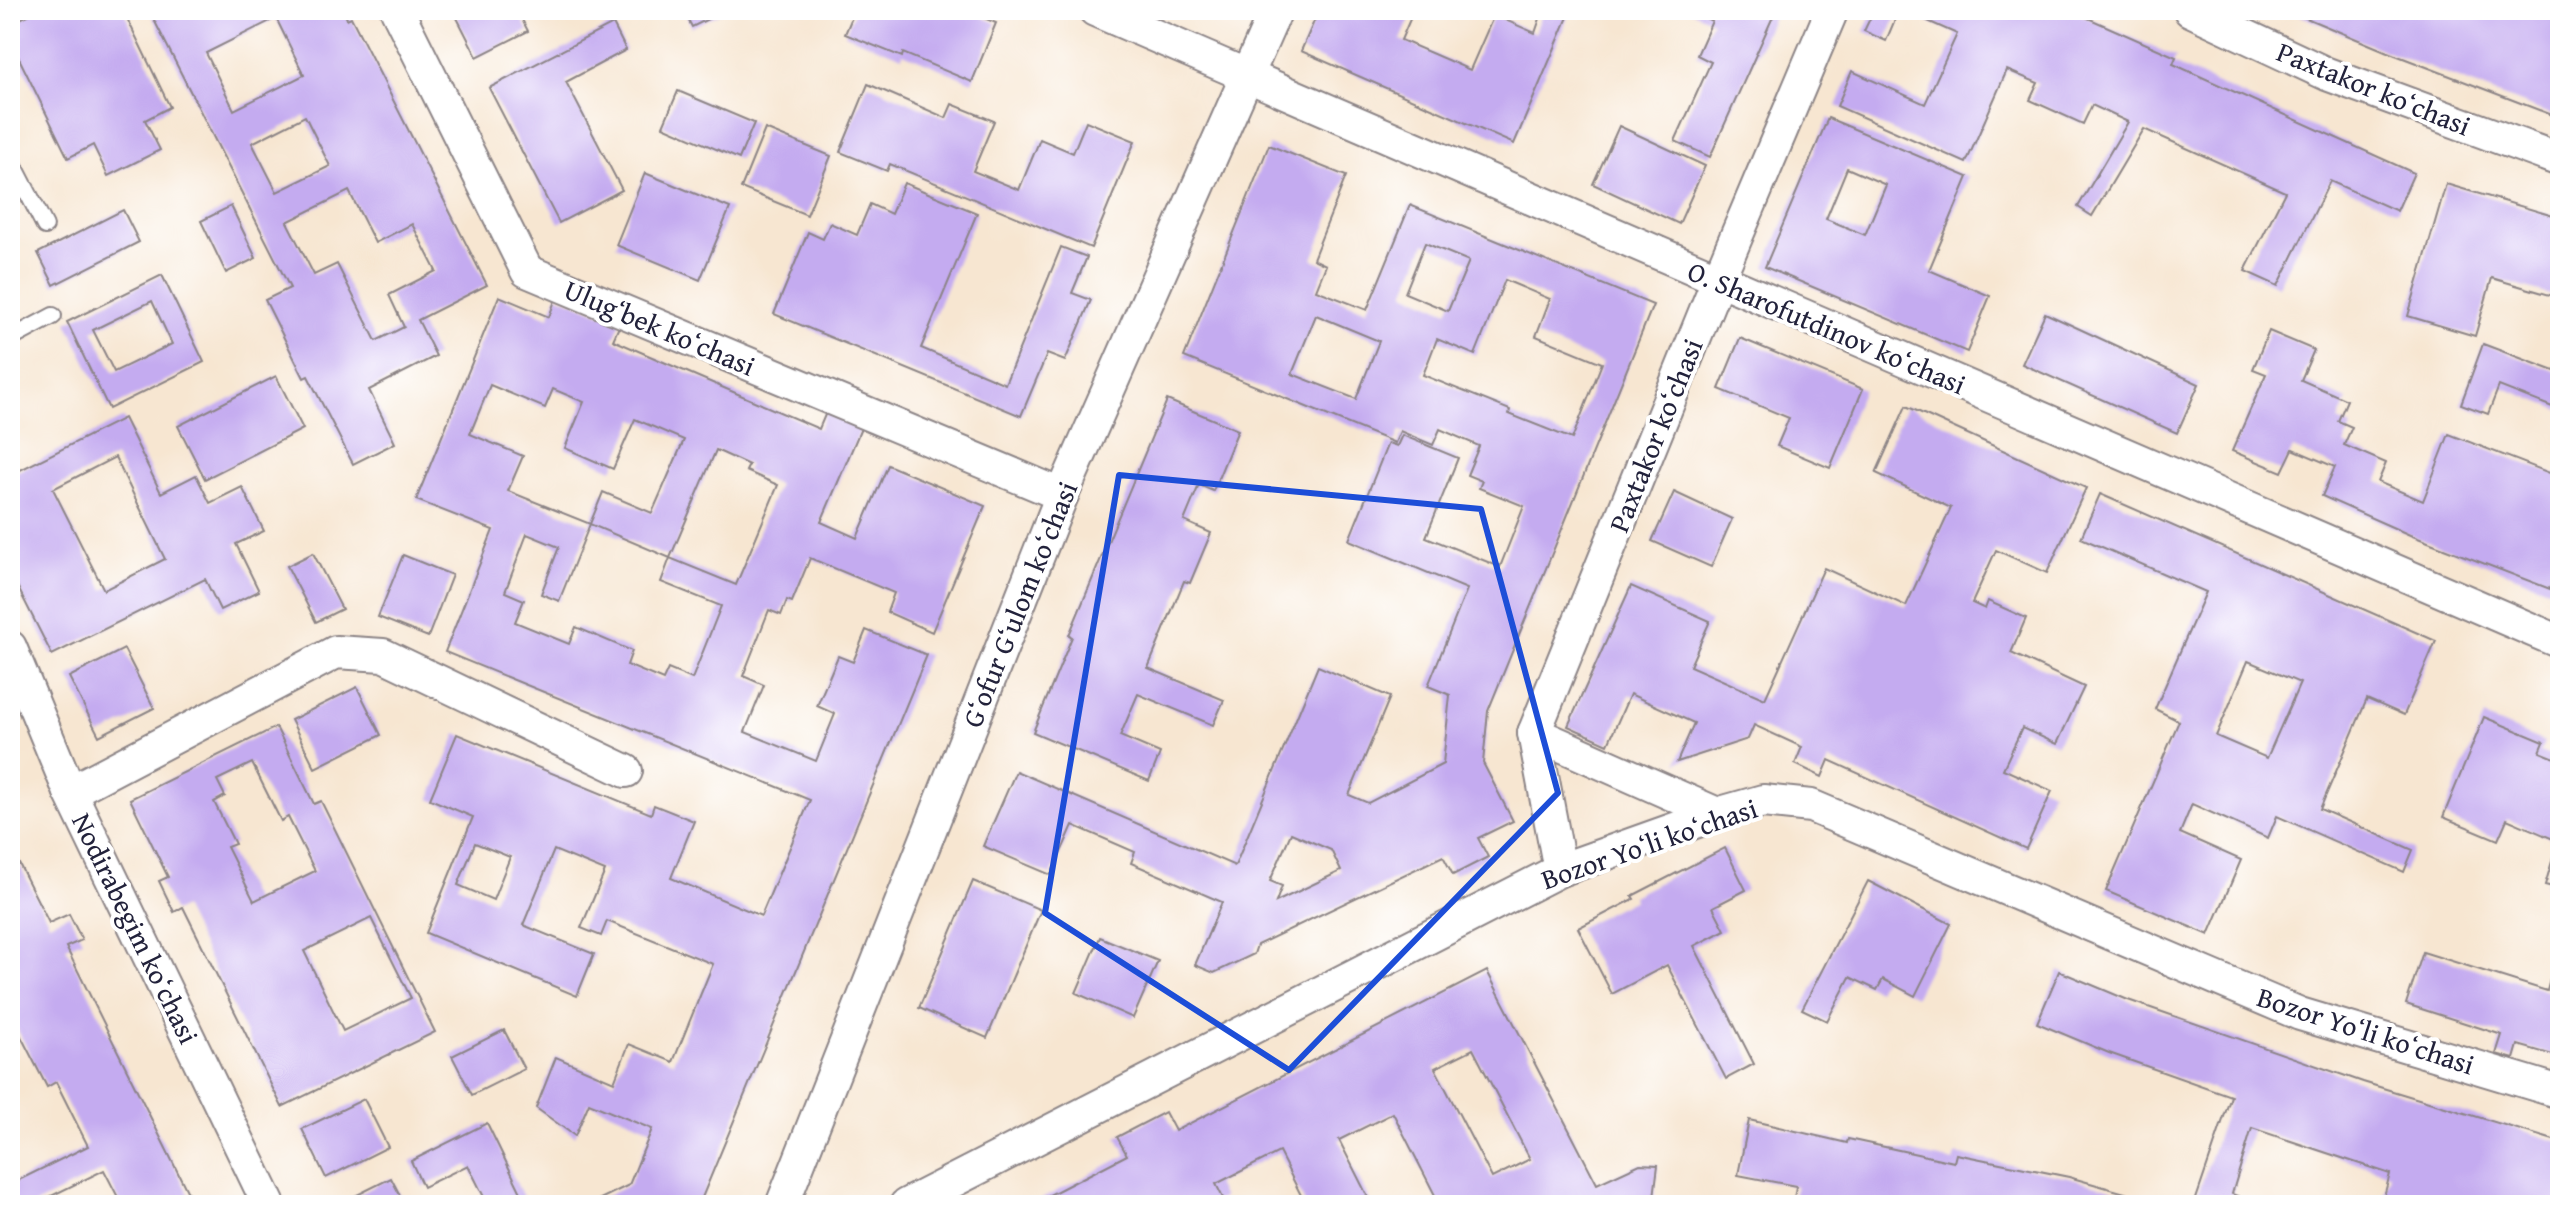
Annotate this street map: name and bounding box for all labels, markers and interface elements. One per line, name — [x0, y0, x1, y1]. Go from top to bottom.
street label: Paxtakor koʻchasi — [2271, 31, 2477, 146]
street label: O. Sharofutdinov koʻchasi — [1682, 250, 1973, 404]
street label: Ulugʻbek koʻchasi — [558, 268, 762, 386]
street label: Paxtakor koʻchasi — [1598, 332, 1713, 538]
street label: Gʻofur Gʻulom koʻchasi — [951, 475, 1087, 733]
street label: Bozor Yoʻli koʻchasi — [1535, 787, 1763, 899]
street label: Nodirabegim koʻchasi — [62, 806, 210, 1051]
street label: Bozor Yoʻli koʻchasi — [2252, 976, 2480, 1084]

